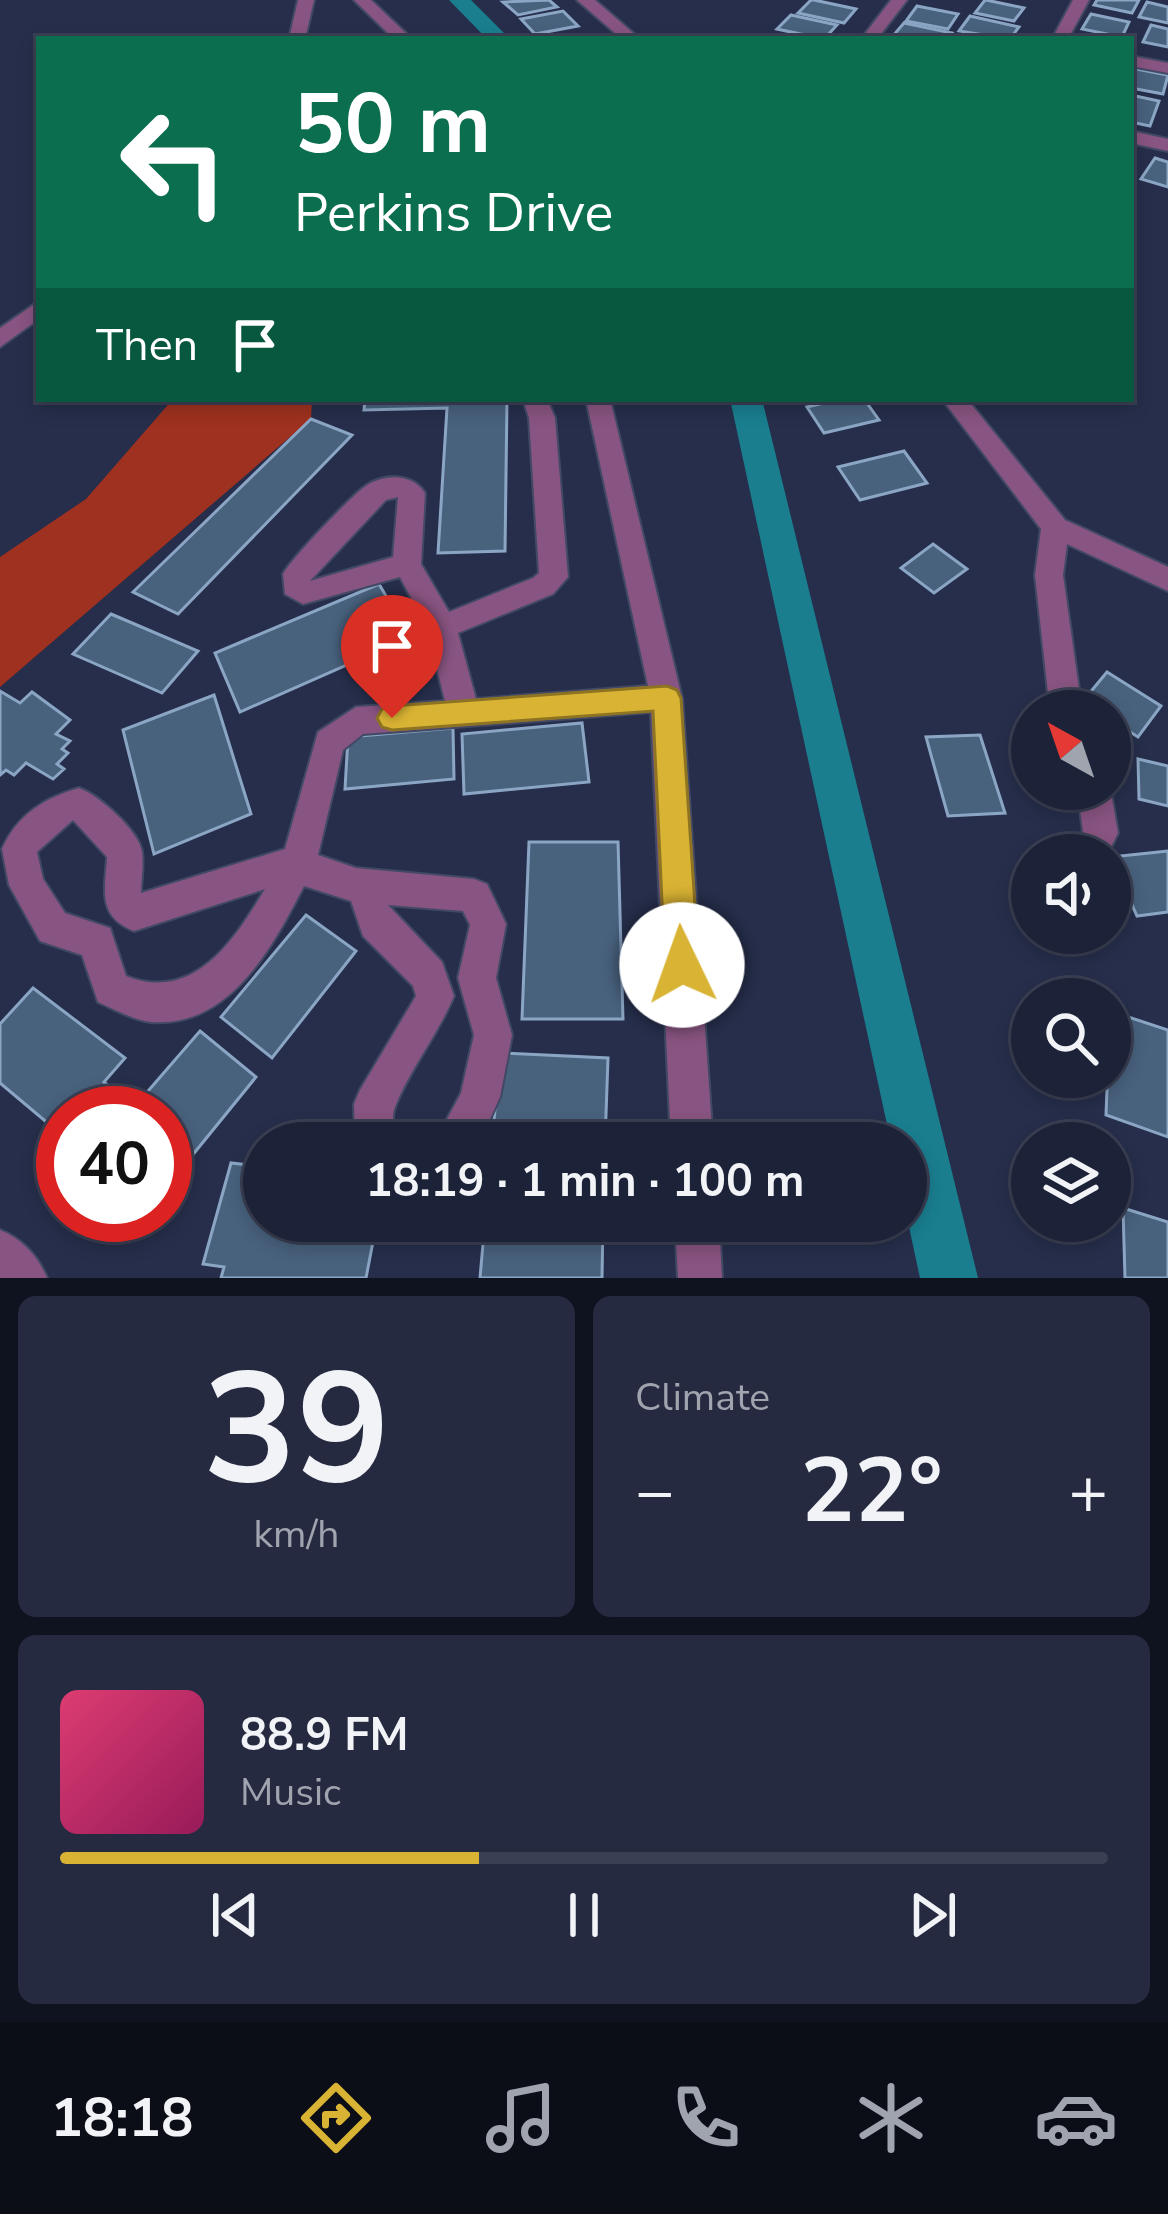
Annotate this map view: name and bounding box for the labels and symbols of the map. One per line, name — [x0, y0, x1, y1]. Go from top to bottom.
pin — [341, 595, 443, 718]
north arrow — [1011, 690, 1131, 810]
position arrow — [619, 902, 745, 1028]
speed limit sign: 40 — [36, 1086, 192, 1242]

